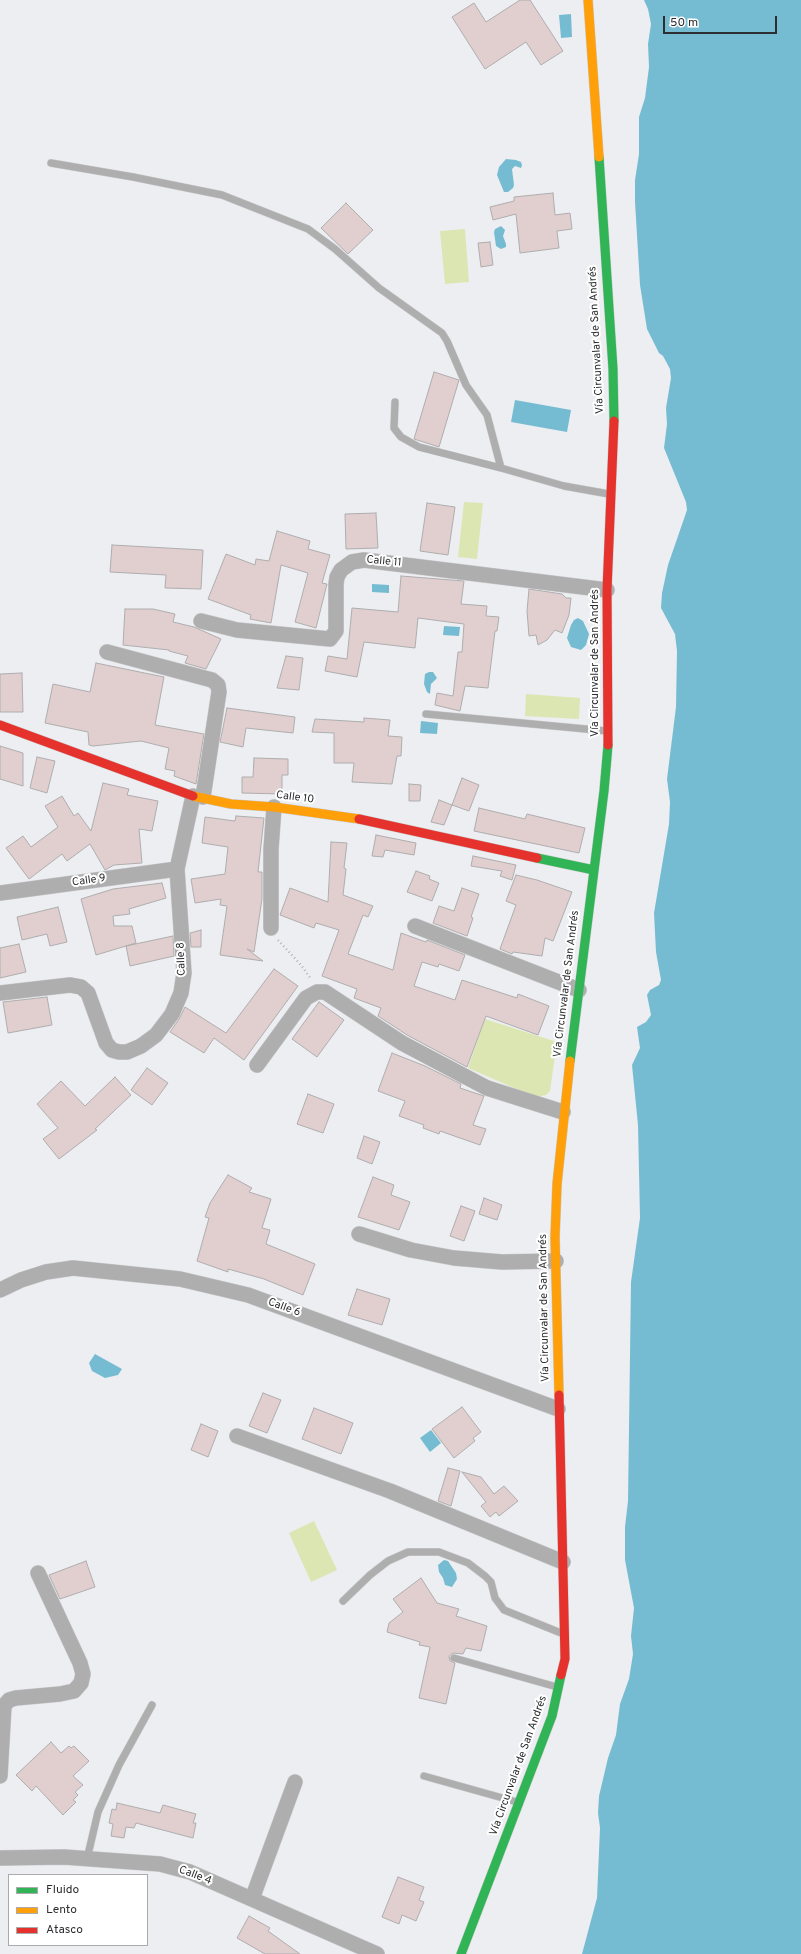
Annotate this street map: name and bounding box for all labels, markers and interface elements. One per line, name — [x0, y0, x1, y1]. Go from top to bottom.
scale bar — [665, 8, 779, 34]
text: 50 m — [670, 15, 698, 31]
street label: Vía Circunvalar de San Andrés — [587, 266, 607, 414]
street label: Calle 11 — [366, 554, 402, 570]
street label: Vía Circunvalar de San Andrés — [589, 589, 603, 737]
street label: Calle 10 — [275, 789, 315, 807]
street label: Calle 9 — [71, 872, 107, 890]
street label: Vía Circunvalar de San Andrés — [551, 910, 583, 1058]
street label: Calle 8 — [175, 942, 189, 976]
street label: Vía Circunvalar de San Andrés — [537, 1234, 553, 1382]
street label: Calle 6 — [266, 1296, 302, 1320]
street label: Vía Circunvalar de San Andrés — [487, 1694, 551, 1838]
street label: Calle 4 — [177, 1864, 213, 1888]
legend — [8, 1874, 148, 1946]
text: Fluido — [46, 1882, 79, 1898]
text: Lento — [46, 1902, 77, 1918]
text: Atasco — [46, 1922, 83, 1938]

